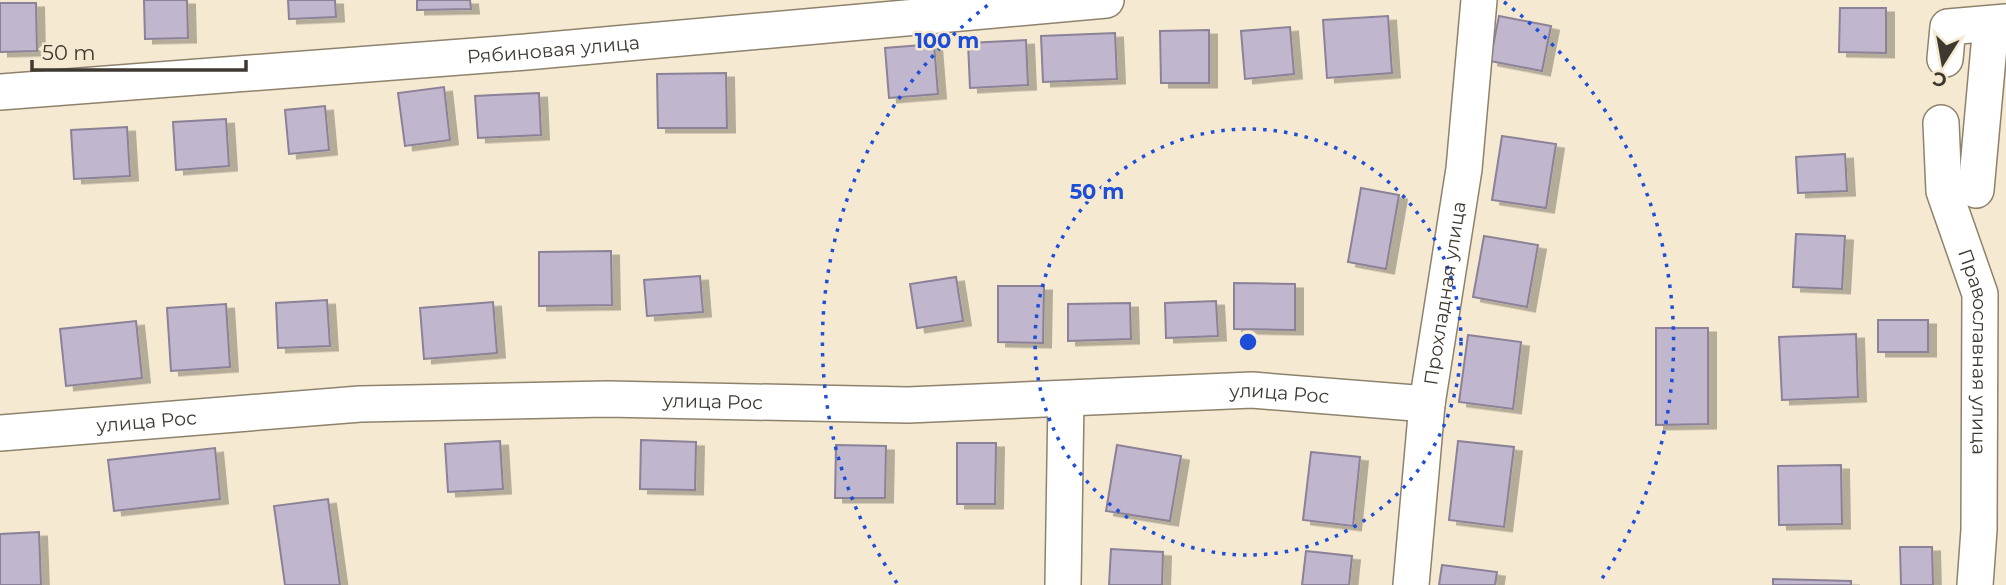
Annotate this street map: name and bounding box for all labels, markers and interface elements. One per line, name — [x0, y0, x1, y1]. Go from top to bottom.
scale bar — [32, 28, 245, 72]
text: 100 m — [915, 28, 979, 53]
north arrow — [1908, 28, 1978, 98]
street label: Рябиновая улица — [466, 30, 641, 68]
text: 50 m — [42, 40, 96, 65]
text: С — [1931, 67, 1949, 92]
text: 50 m — [1070, 179, 1124, 204]
street label: Прохладная улица — [1419, 200, 1470, 387]
street label: Православная улица — [1954, 246, 1992, 455]
centre of rings — [1236, 330, 1260, 354]
street label: улица Рос — [1228, 378, 1331, 408]
street label: улица Рос — [661, 389, 763, 414]
street label: улица Рос — [95, 406, 198, 437]

